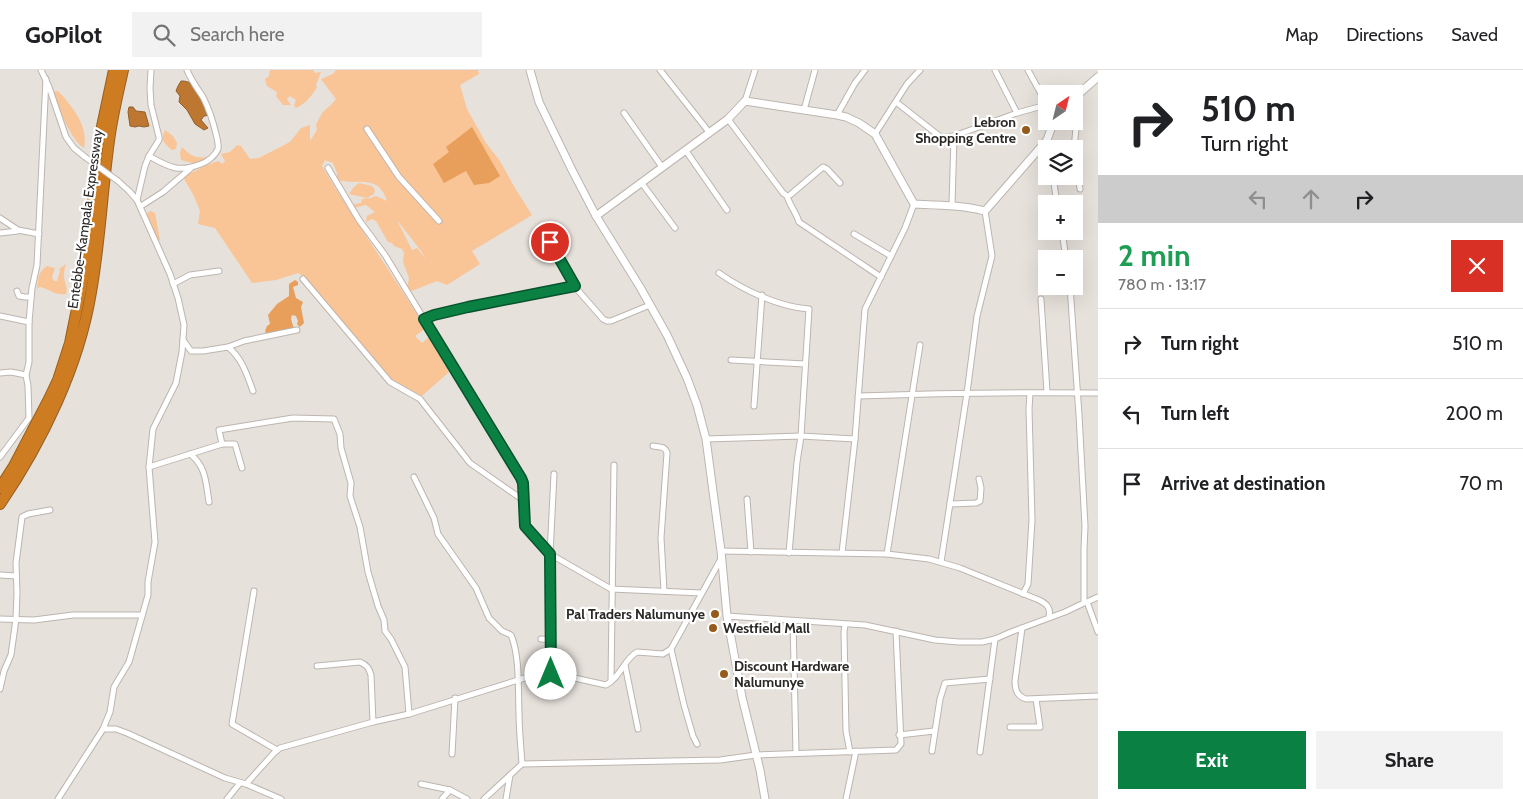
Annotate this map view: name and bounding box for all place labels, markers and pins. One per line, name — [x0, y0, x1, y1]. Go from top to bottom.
place label: Lebron Shopping Centre — [915, 113, 1016, 147]
marker: Lebron Shopping Centre — [1020, 124, 1032, 136]
pin — [529, 221, 571, 263]
place label: Pal Traders Nalumunye — [566, 605, 705, 623]
marker: Pal Traders Nalumunye — [709, 608, 721, 620]
place label: Westfield Mall — [723, 619, 810, 637]
marker: Westfield Mall — [707, 622, 719, 634]
place label: Discount Hardware Nalumunye — [734, 657, 849, 691]
marker: Discount Hardware Nalumunye — [718, 668, 730, 680]

